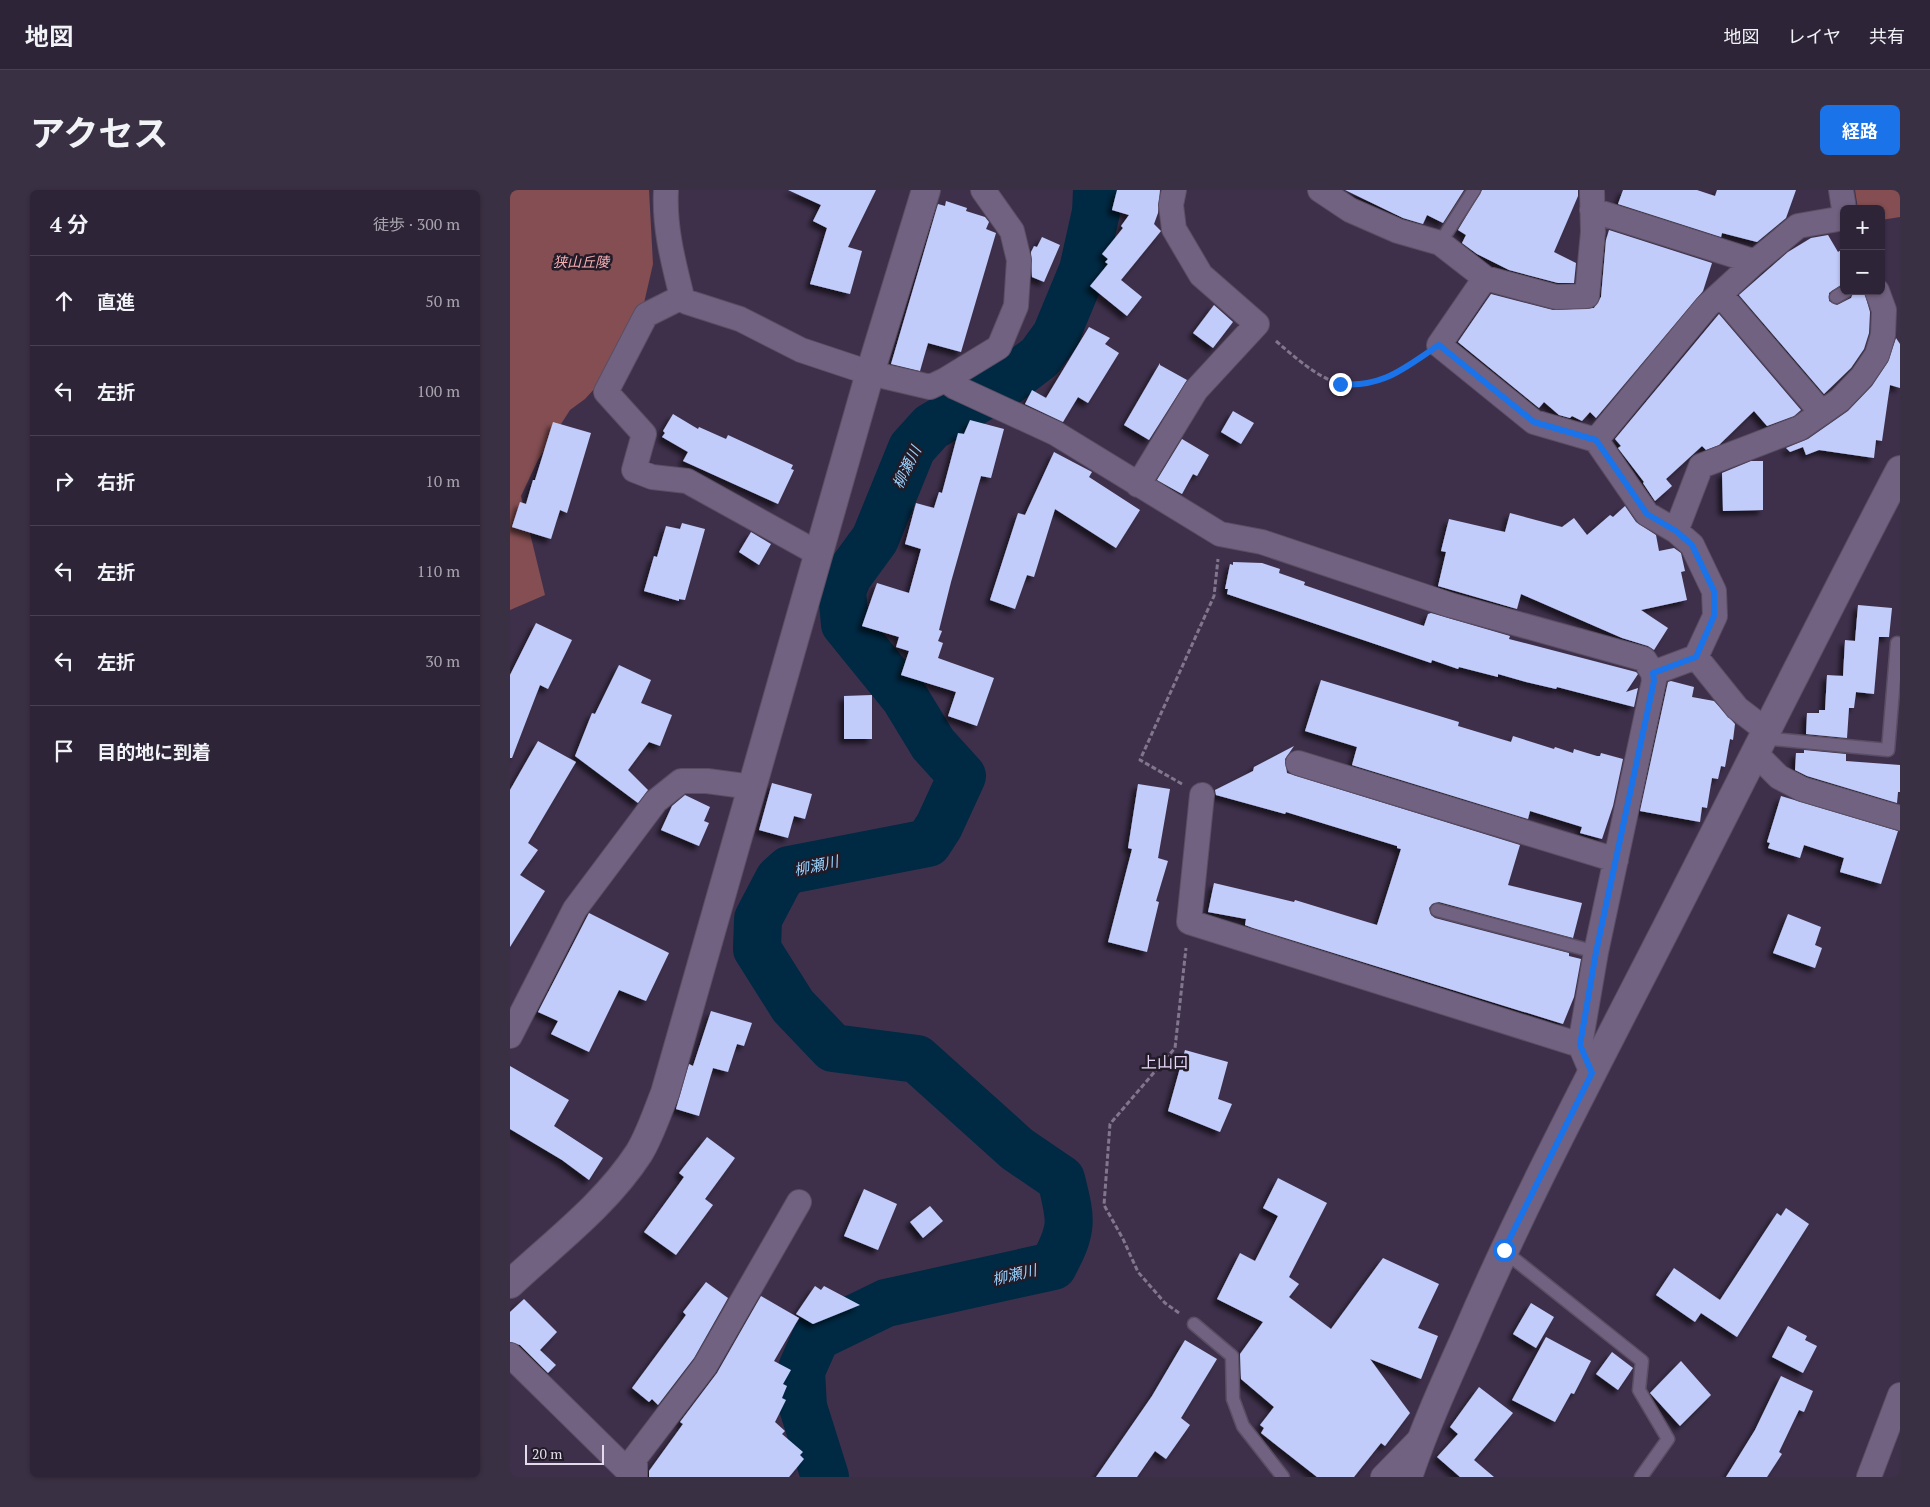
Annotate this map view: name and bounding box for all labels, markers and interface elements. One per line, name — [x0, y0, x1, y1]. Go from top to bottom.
text: 地図 — [25, 20, 73, 52]
text: 地図 — [1724, 24, 1760, 48]
text: レイヤ — [1788, 24, 1841, 48]
text: 共有 — [1869, 24, 1905, 48]
button: 経路 — [1820, 105, 1900, 155]
text: アクセス — [30, 110, 168, 156]
map controls — [1840, 205, 1885, 295]
button: + — [1840, 205, 1885, 250]
text: 4 分 — [50, 210, 89, 238]
text: 徒歩 · 300 m — [373, 213, 460, 235]
button: − — [1840, 250, 1885, 295]
park label: 狭山丘陵 — [553, 252, 611, 271]
icon: ahead — [50, 287, 78, 315]
text: 直進 — [97, 289, 135, 314]
text: 50 m — [425, 290, 460, 312]
route end — [1329, 373, 1352, 396]
icon: left — [50, 377, 78, 405]
text: 左折 — [97, 379, 135, 404]
text: 100 m — [417, 380, 460, 402]
water label: 柳瀬川 — [887, 441, 926, 492]
icon: right — [50, 467, 78, 495]
text: 右折 — [97, 469, 135, 494]
text: 10 m — [425, 470, 460, 492]
icon: left — [50, 557, 78, 585]
text: 左折 — [97, 559, 135, 584]
text: 110 m — [417, 560, 460, 582]
icon: left — [50, 647, 78, 675]
text: 左折 — [97, 649, 135, 674]
text: 30 m — [425, 650, 460, 672]
icon: arrive — [50, 737, 78, 765]
text: 目的地に到着 — [97, 739, 211, 764]
water label: 柳瀬川 — [792, 850, 842, 879]
district label: 上山口 — [1141, 1051, 1189, 1073]
route start — [1493, 1239, 1516, 1262]
water label: 柳瀬川 — [990, 1259, 1040, 1289]
scale bar — [525, 1442, 604, 1465]
text: 20 m — [532, 1444, 562, 1463]

